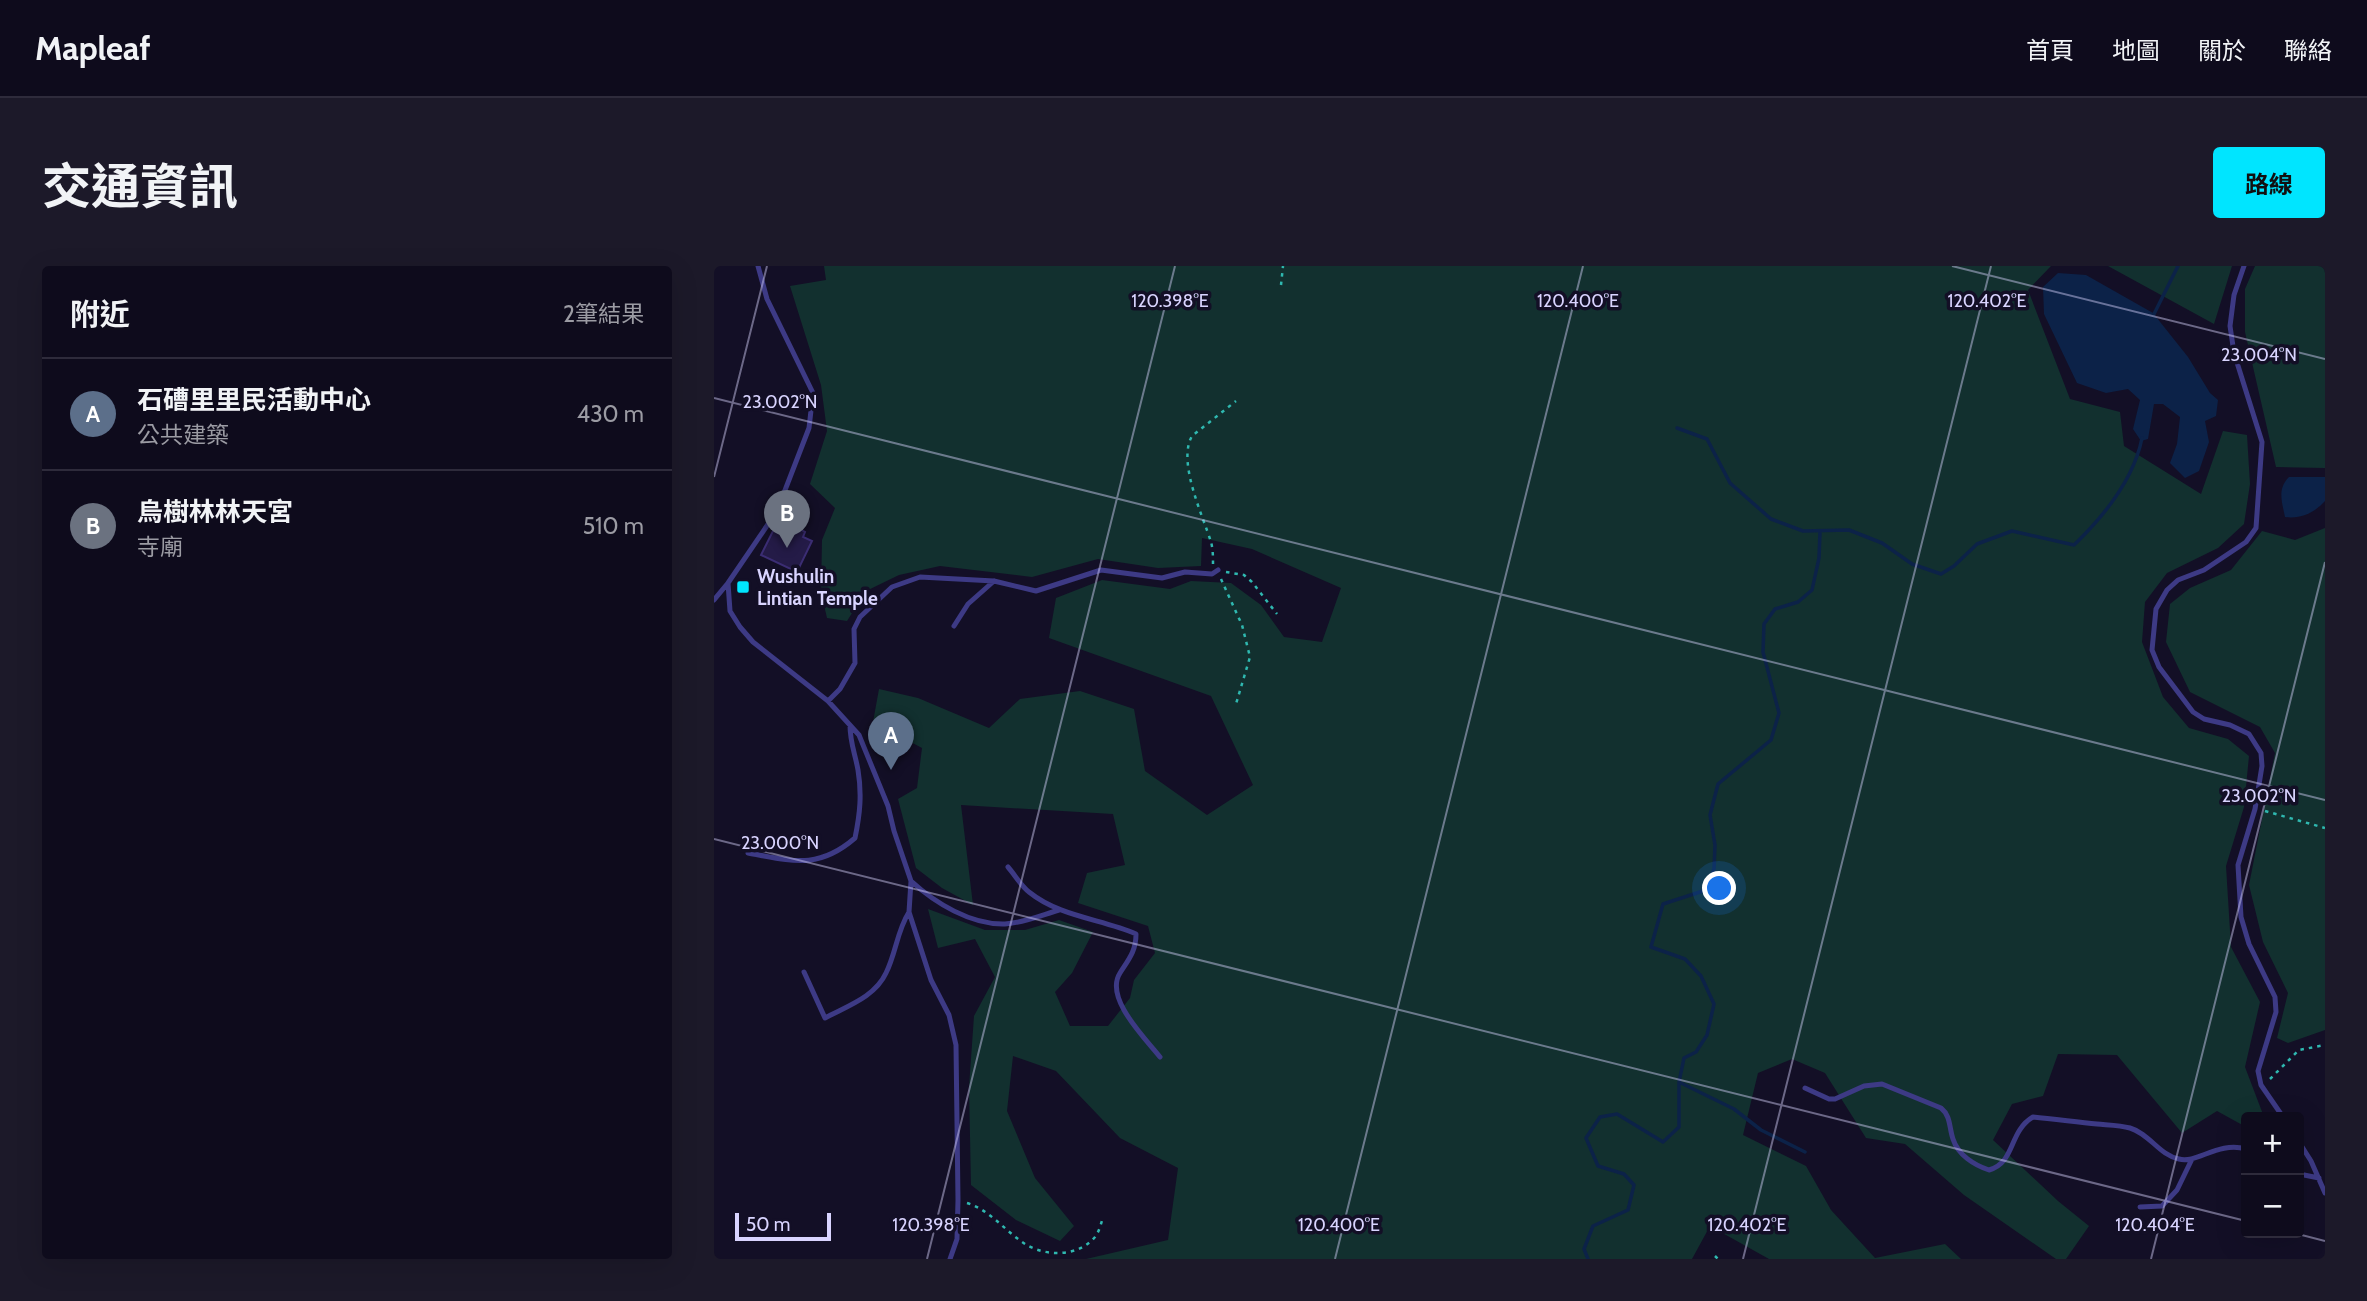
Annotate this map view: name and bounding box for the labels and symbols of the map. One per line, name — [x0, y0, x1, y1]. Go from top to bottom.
text: 120.398°E — [1131, 290, 1209, 312]
text: 120.400°E — [1537, 290, 1619, 312]
text: 120.402°E — [1948, 290, 2026, 312]
text: 23.004°N — [2221, 344, 2297, 366]
text: 23.002°N — [742, 391, 818, 413]
pin: B — [764, 490, 810, 548]
place label: Wushulin Lintian Temple — [757, 565, 878, 610]
marker: Wushulin Lintian Temple — [735, 579, 751, 595]
pin: A — [868, 712, 914, 770]
text: 23.002°N — [2221, 785, 2297, 807]
text: 23.000°N — [741, 832, 819, 854]
your location — [1702, 871, 1736, 905]
scale bar — [735, 1210, 831, 1242]
text: 120.398°E — [892, 1214, 970, 1236]
text: 120.400°E — [1298, 1214, 1380, 1236]
text: 120.402°E — [1708, 1214, 1786, 1236]
text: 120.404°E — [2115, 1214, 2195, 1236]

